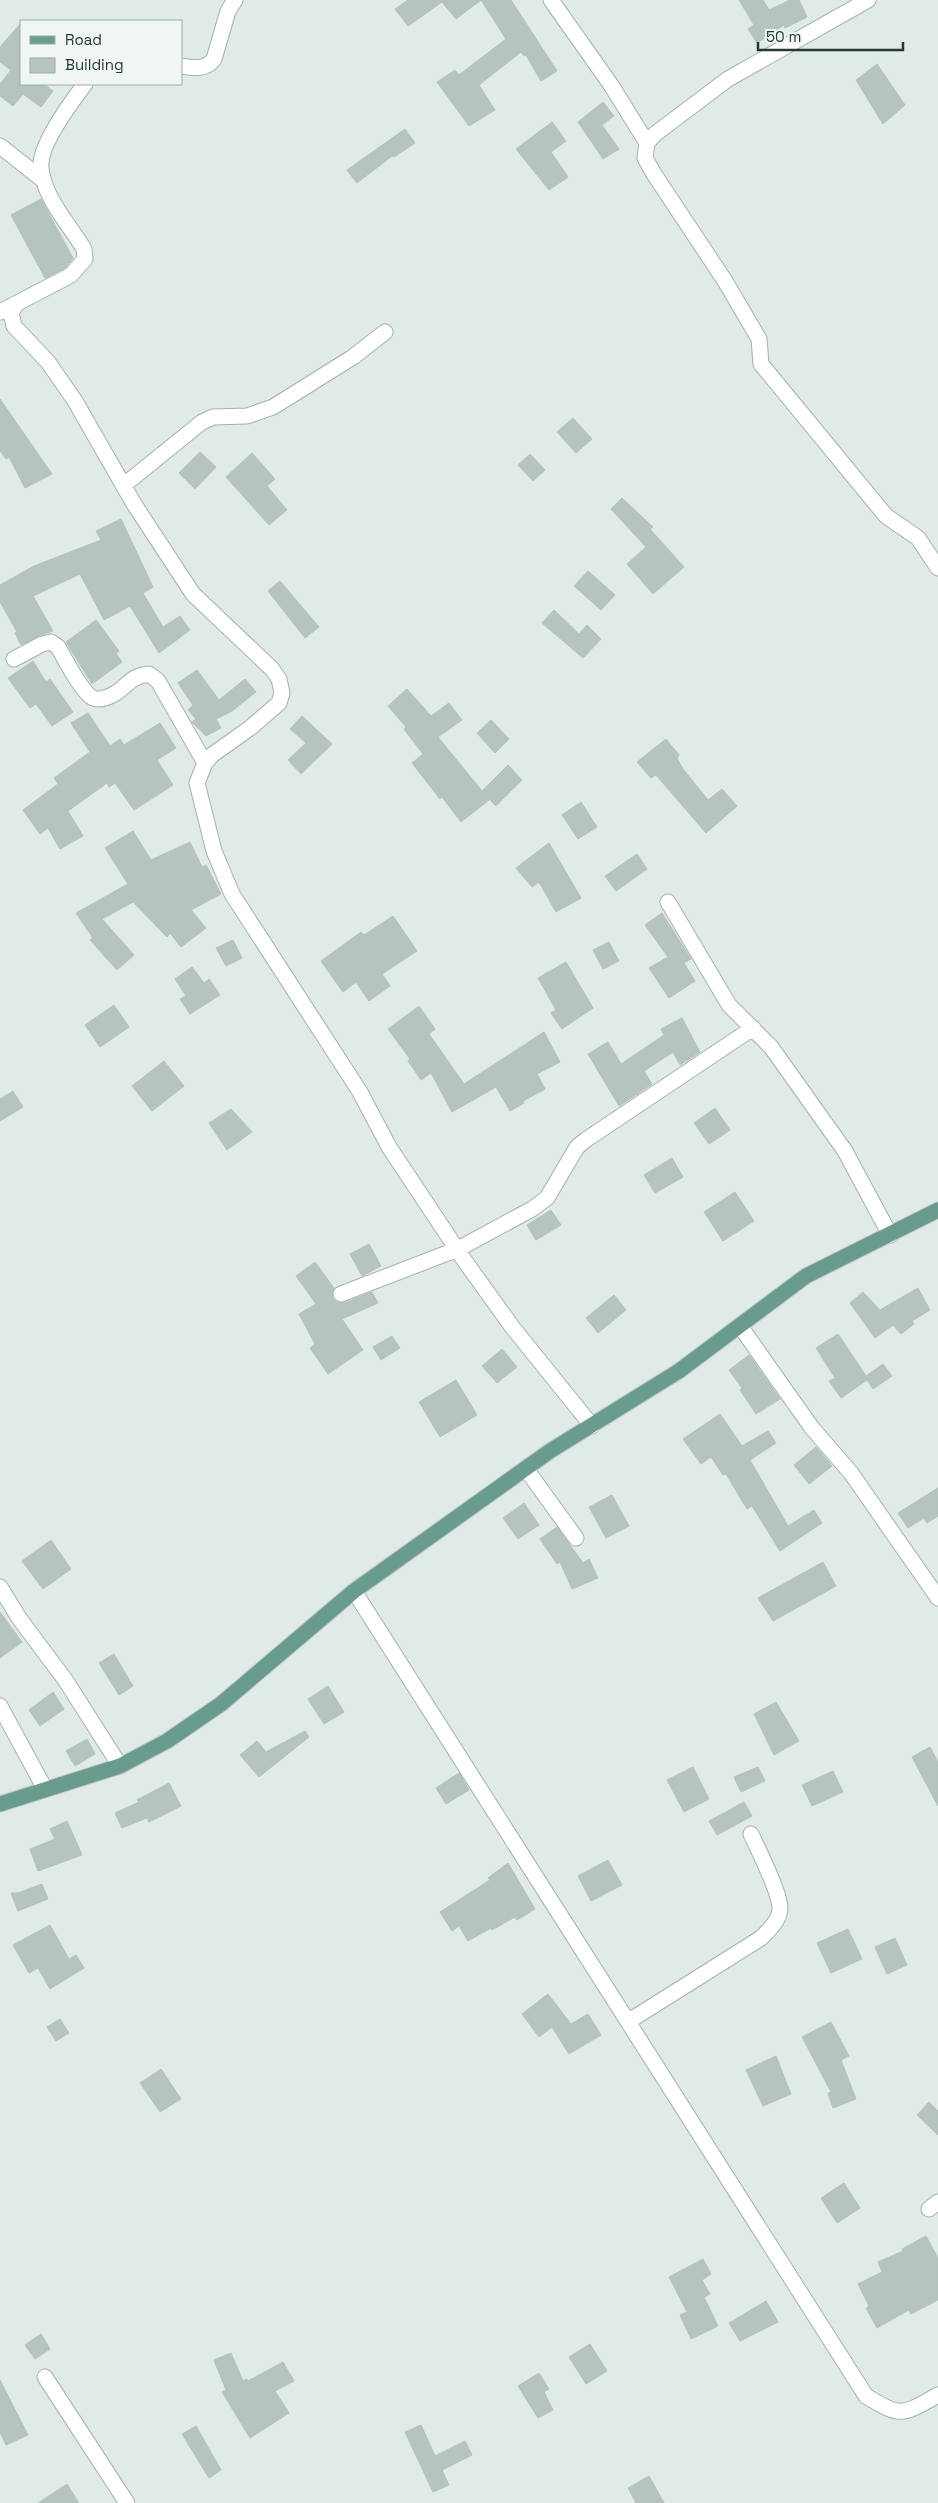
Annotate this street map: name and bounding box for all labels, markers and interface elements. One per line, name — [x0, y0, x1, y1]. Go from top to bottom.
legend — [20, 20, 182, 85]
scale bar — [758, 20, 903, 52]
text: 50 m — [766, 27, 801, 46]
text: Road — [65, 30, 102, 49]
text: Building — [65, 55, 124, 74]

